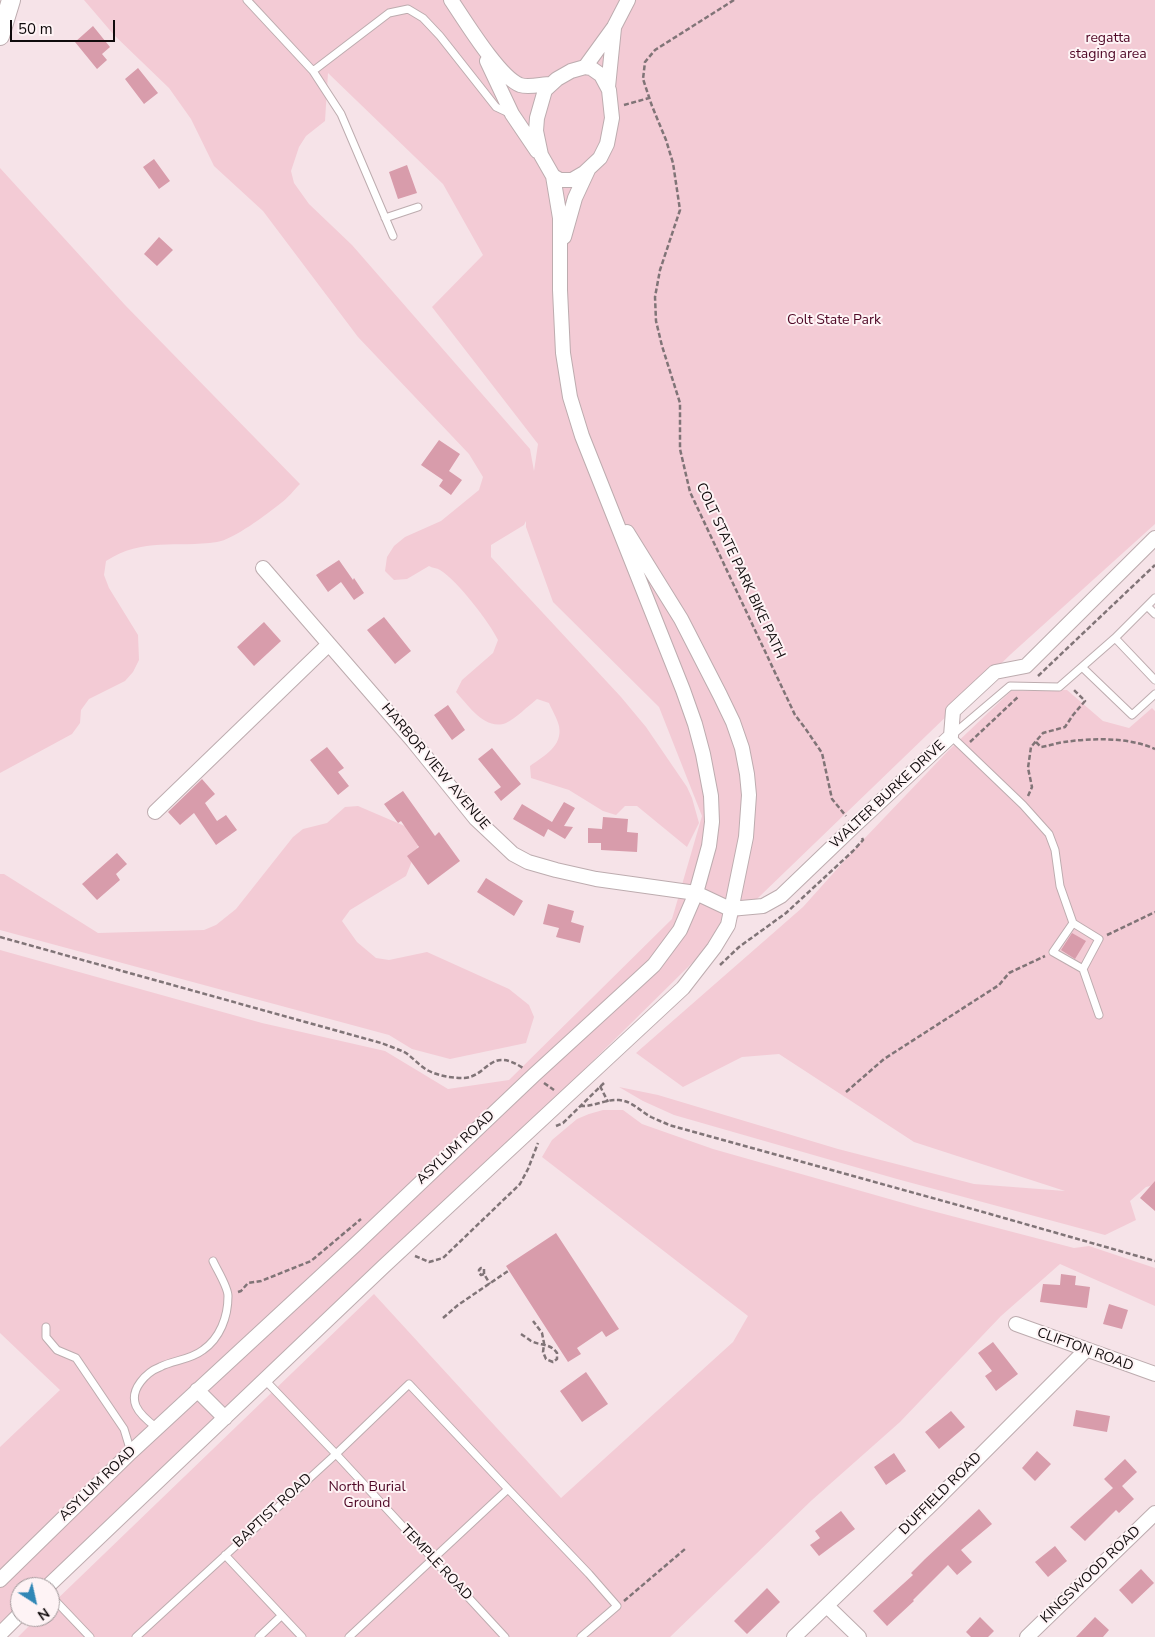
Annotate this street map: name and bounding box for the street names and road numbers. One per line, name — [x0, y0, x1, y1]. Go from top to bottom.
street label: COLT STATE PARK BIKE PATH — [692, 480, 788, 662]
street label: HARBOR VIEW AVENUE — [377, 700, 493, 834]
street label: WALTER BURKE DRIVE — [827, 737, 949, 853]
street label: ASYLUM ROAD — [414, 1108, 498, 1188]
street label: CLIFTON ROAD — [1035, 1325, 1135, 1375]
street label: ASYLUM ROAD — [56, 1443, 140, 1525]
street label: DUFFIELD ROAD — [896, 1449, 986, 1539]
street label: BAPTIST ROAD — [230, 1470, 316, 1552]
street label: TEMPLE ROAD — [397, 1522, 475, 1604]
street label: KINGSWOOD ROAD — [1038, 1523, 1144, 1627]

